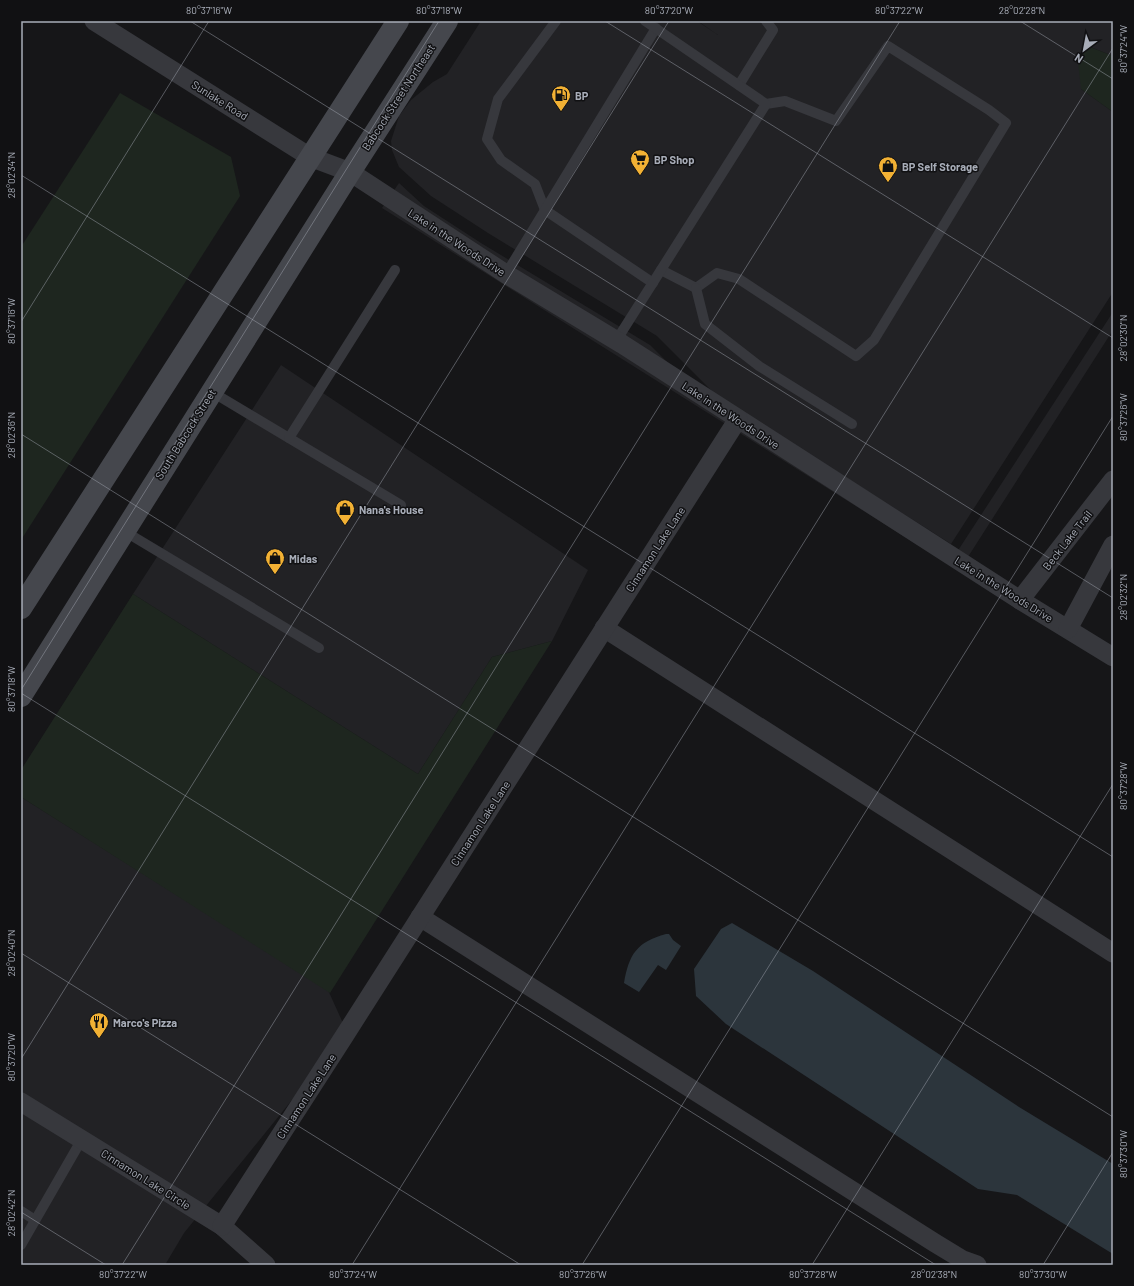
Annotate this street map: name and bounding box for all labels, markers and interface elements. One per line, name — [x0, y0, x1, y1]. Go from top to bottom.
text: 80°37'16"W — [186, 4, 232, 16]
text: 80°37'18"W — [416, 4, 462, 16]
text: 80°37'20"W — [645, 4, 693, 16]
text: 80°37'22"W — [875, 4, 923, 16]
text: 28°02'28"N — [999, 4, 1045, 16]
text: 80°37'24"W — [1117, 25, 1129, 73]
north arrow — [1064, 30, 1104, 70]
street label: Babcock Street Northeast — [359, 42, 437, 152]
text: N — [1072, 51, 1085, 66]
street label: Sunlake Road — [189, 78, 251, 122]
fuel station icon: BP — [550, 84, 572, 112]
place label: BP — [575, 89, 589, 102]
supermarket icon: BP Shop — [629, 148, 651, 176]
text: 28°02'34"N — [5, 152, 17, 198]
place label: BP Shop — [654, 153, 695, 166]
shop icon: BP Self Storage — [877, 155, 899, 183]
place label: BP Self Storage — [902, 160, 978, 173]
street label: Lake in the Woods Drive — [406, 206, 508, 278]
text: 80°37'16"W — [5, 298, 17, 344]
text: 28°02'30"N — [1117, 315, 1129, 361]
street label: Lake in the Woods Drive — [680, 379, 782, 451]
street label: South Babcock Street — [152, 386, 218, 482]
text: 80°37'26"W — [1117, 393, 1129, 441]
text: 28°02'36"N — [5, 412, 17, 458]
shop icon: Nana's House — [334, 498, 356, 526]
place label: Nana's House — [359, 503, 424, 516]
street label: Cinnamon Lake Lane — [623, 504, 687, 594]
street label: Beck Lake Trail — [1040, 508, 1094, 572]
shop icon: Midas — [264, 547, 286, 575]
place label: Midas — [289, 552, 318, 565]
street label: Lake in the Woods Drive — [953, 553, 1056, 625]
text: 28°02'32"N — [1117, 574, 1129, 620]
text: 80°37'18"W — [5, 666, 17, 712]
text: 80°37'28"W — [1117, 762, 1129, 810]
street label: Cinnamon Lake Lane — [448, 778, 512, 868]
text: 28°02'40"N — [5, 929, 17, 977]
restaurant icon: Marco's Pizza — [88, 1011, 110, 1039]
place label: Marco's Pizza — [113, 1016, 177, 1029]
text: 80°37'20"W — [5, 1033, 17, 1081]
street label: Cinnamon Lake Lane — [274, 1051, 338, 1141]
text: 80°37'30"W — [1117, 1130, 1129, 1178]
street label: Cinnamon Lake Circle — [99, 1146, 193, 1212]
text: 28°02'42"N — [5, 1190, 17, 1236]
text: 80°37'22"W — [99, 1268, 147, 1280]
text: 80°37'24"W — [329, 1268, 377, 1280]
text: 80°37'26"W — [559, 1268, 607, 1280]
text: 80°37'28"W — [789, 1268, 837, 1280]
text: 28°02'38"N — [911, 1268, 957, 1280]
text: 80°37'30"W — [1019, 1268, 1067, 1280]

